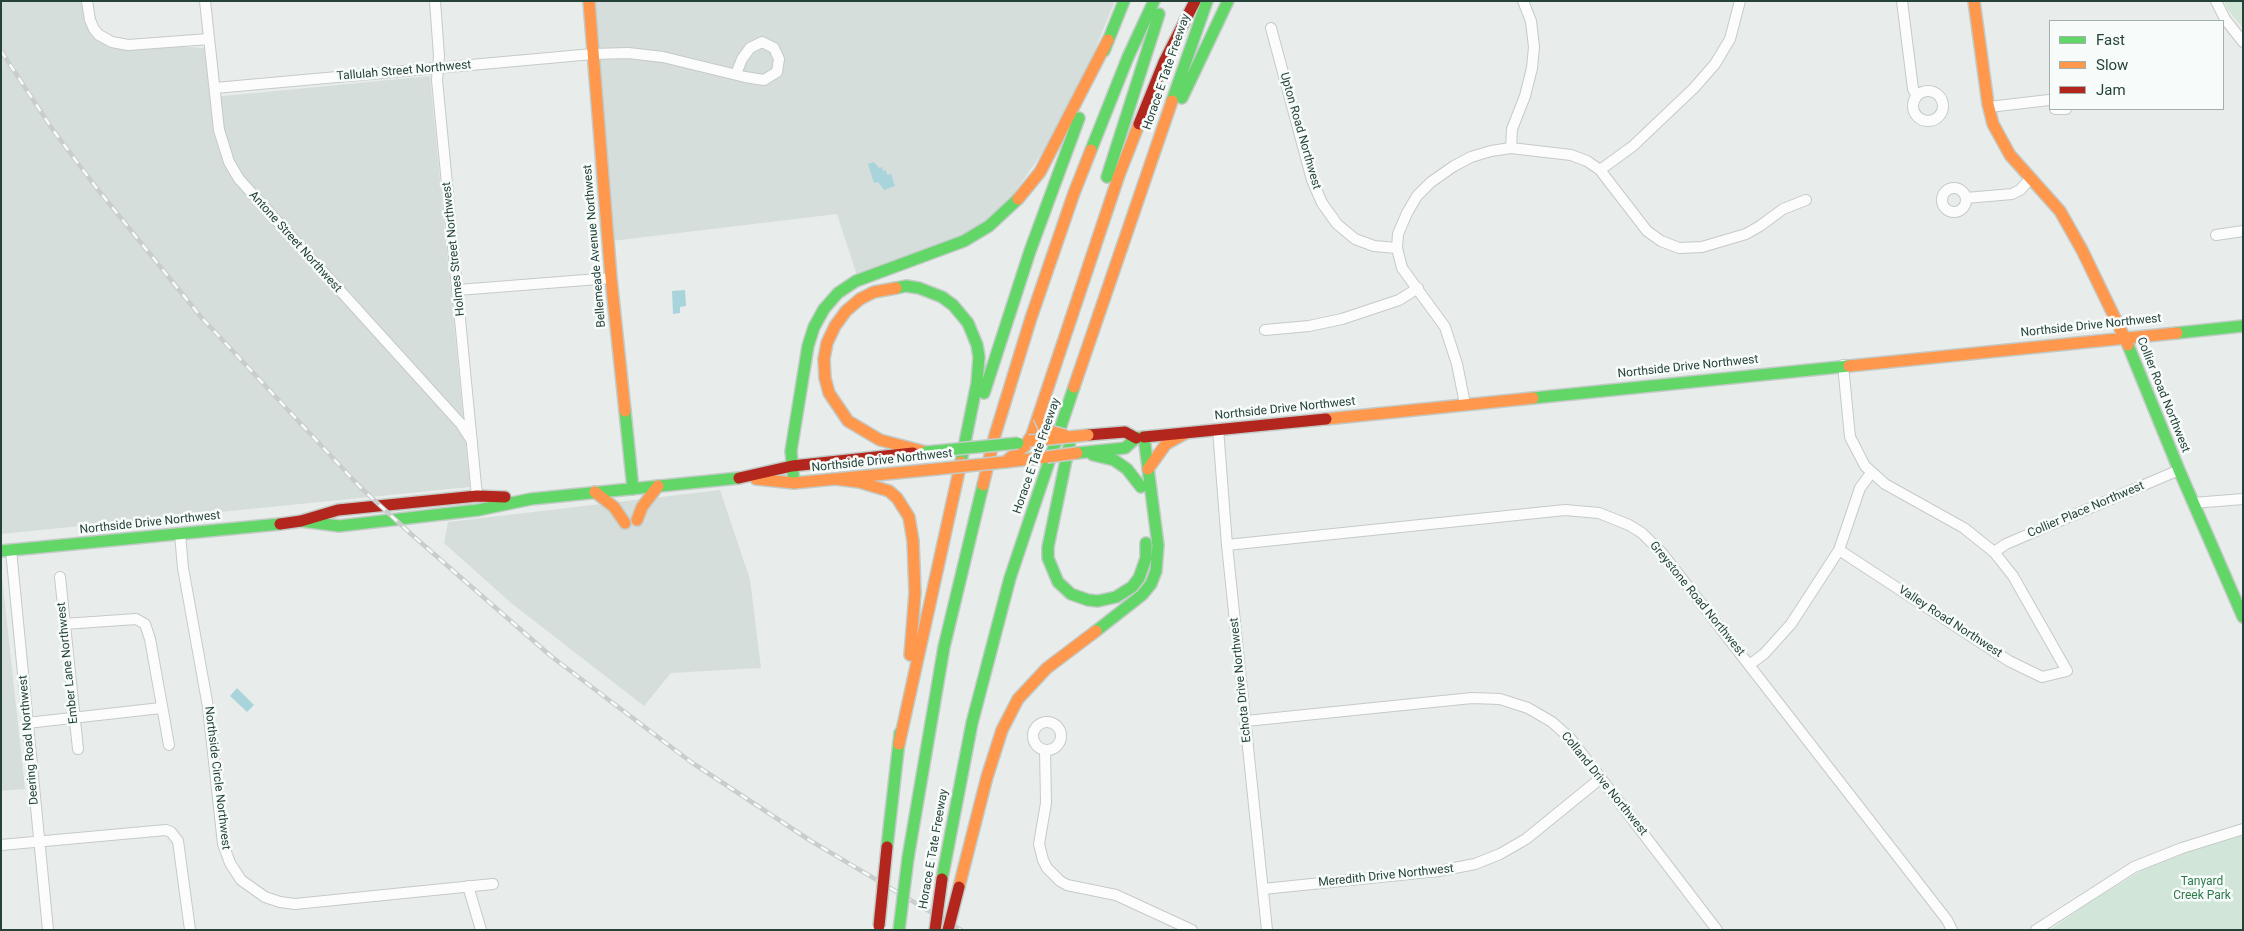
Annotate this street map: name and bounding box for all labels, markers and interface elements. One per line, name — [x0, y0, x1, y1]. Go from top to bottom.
street label: Horace E Tate Freeway — [1140, 12, 1194, 132]
legend — [2049, 20, 2224, 110]
text: Fast — [2096, 31, 2125, 49]
text: Slow — [2096, 56, 2128, 74]
street label: Tallulah Street Northwest — [336, 58, 472, 84]
street label: Upton Road Northwest — [1276, 71, 1324, 191]
text: Jam — [2096, 81, 2126, 99]
street label: Bellemeade Avenue Northwest — [581, 164, 609, 328]
street label: Holmes Street Northwest — [440, 181, 468, 317]
street label: Antone Street Northwest — [246, 188, 344, 296]
street label: Northside Drive Northwest — [2020, 311, 2162, 341]
street label: Collier Road Northwest — [2133, 335, 2193, 455]
street label: Northside Drive Northwest — [1617, 352, 1759, 382]
street label: Northside Drive Northwest — [1214, 394, 1356, 424]
street label: Horace E Tate Freeway — [1010, 396, 1064, 516]
street label: Northside Drive Northwest — [811, 446, 953, 476]
street label: Collier Place Northwest — [2026, 479, 2146, 541]
street label: Northside Drive Northwest — [79, 508, 221, 538]
street label: Greystone Road Northwest — [1646, 539, 1748, 659]
street label: Valley Road Northwest — [1895, 583, 2005, 661]
street label: Ember Lane Northwest — [54, 601, 82, 725]
street label: Echota Drive Northwest — [1227, 617, 1255, 743]
street label: Deering Road Northwest — [16, 675, 42, 805]
street label: Northside Circle Northwest — [201, 705, 233, 851]
street label: Colland Drive Northwest — [1558, 729, 1650, 839]
street label: Horace E Tate Freeway — [916, 788, 952, 910]
street label: Meredith Drive Northwest — [1318, 862, 1454, 890]
park label: Tanyard Creek Park — [2173, 875, 2231, 903]

